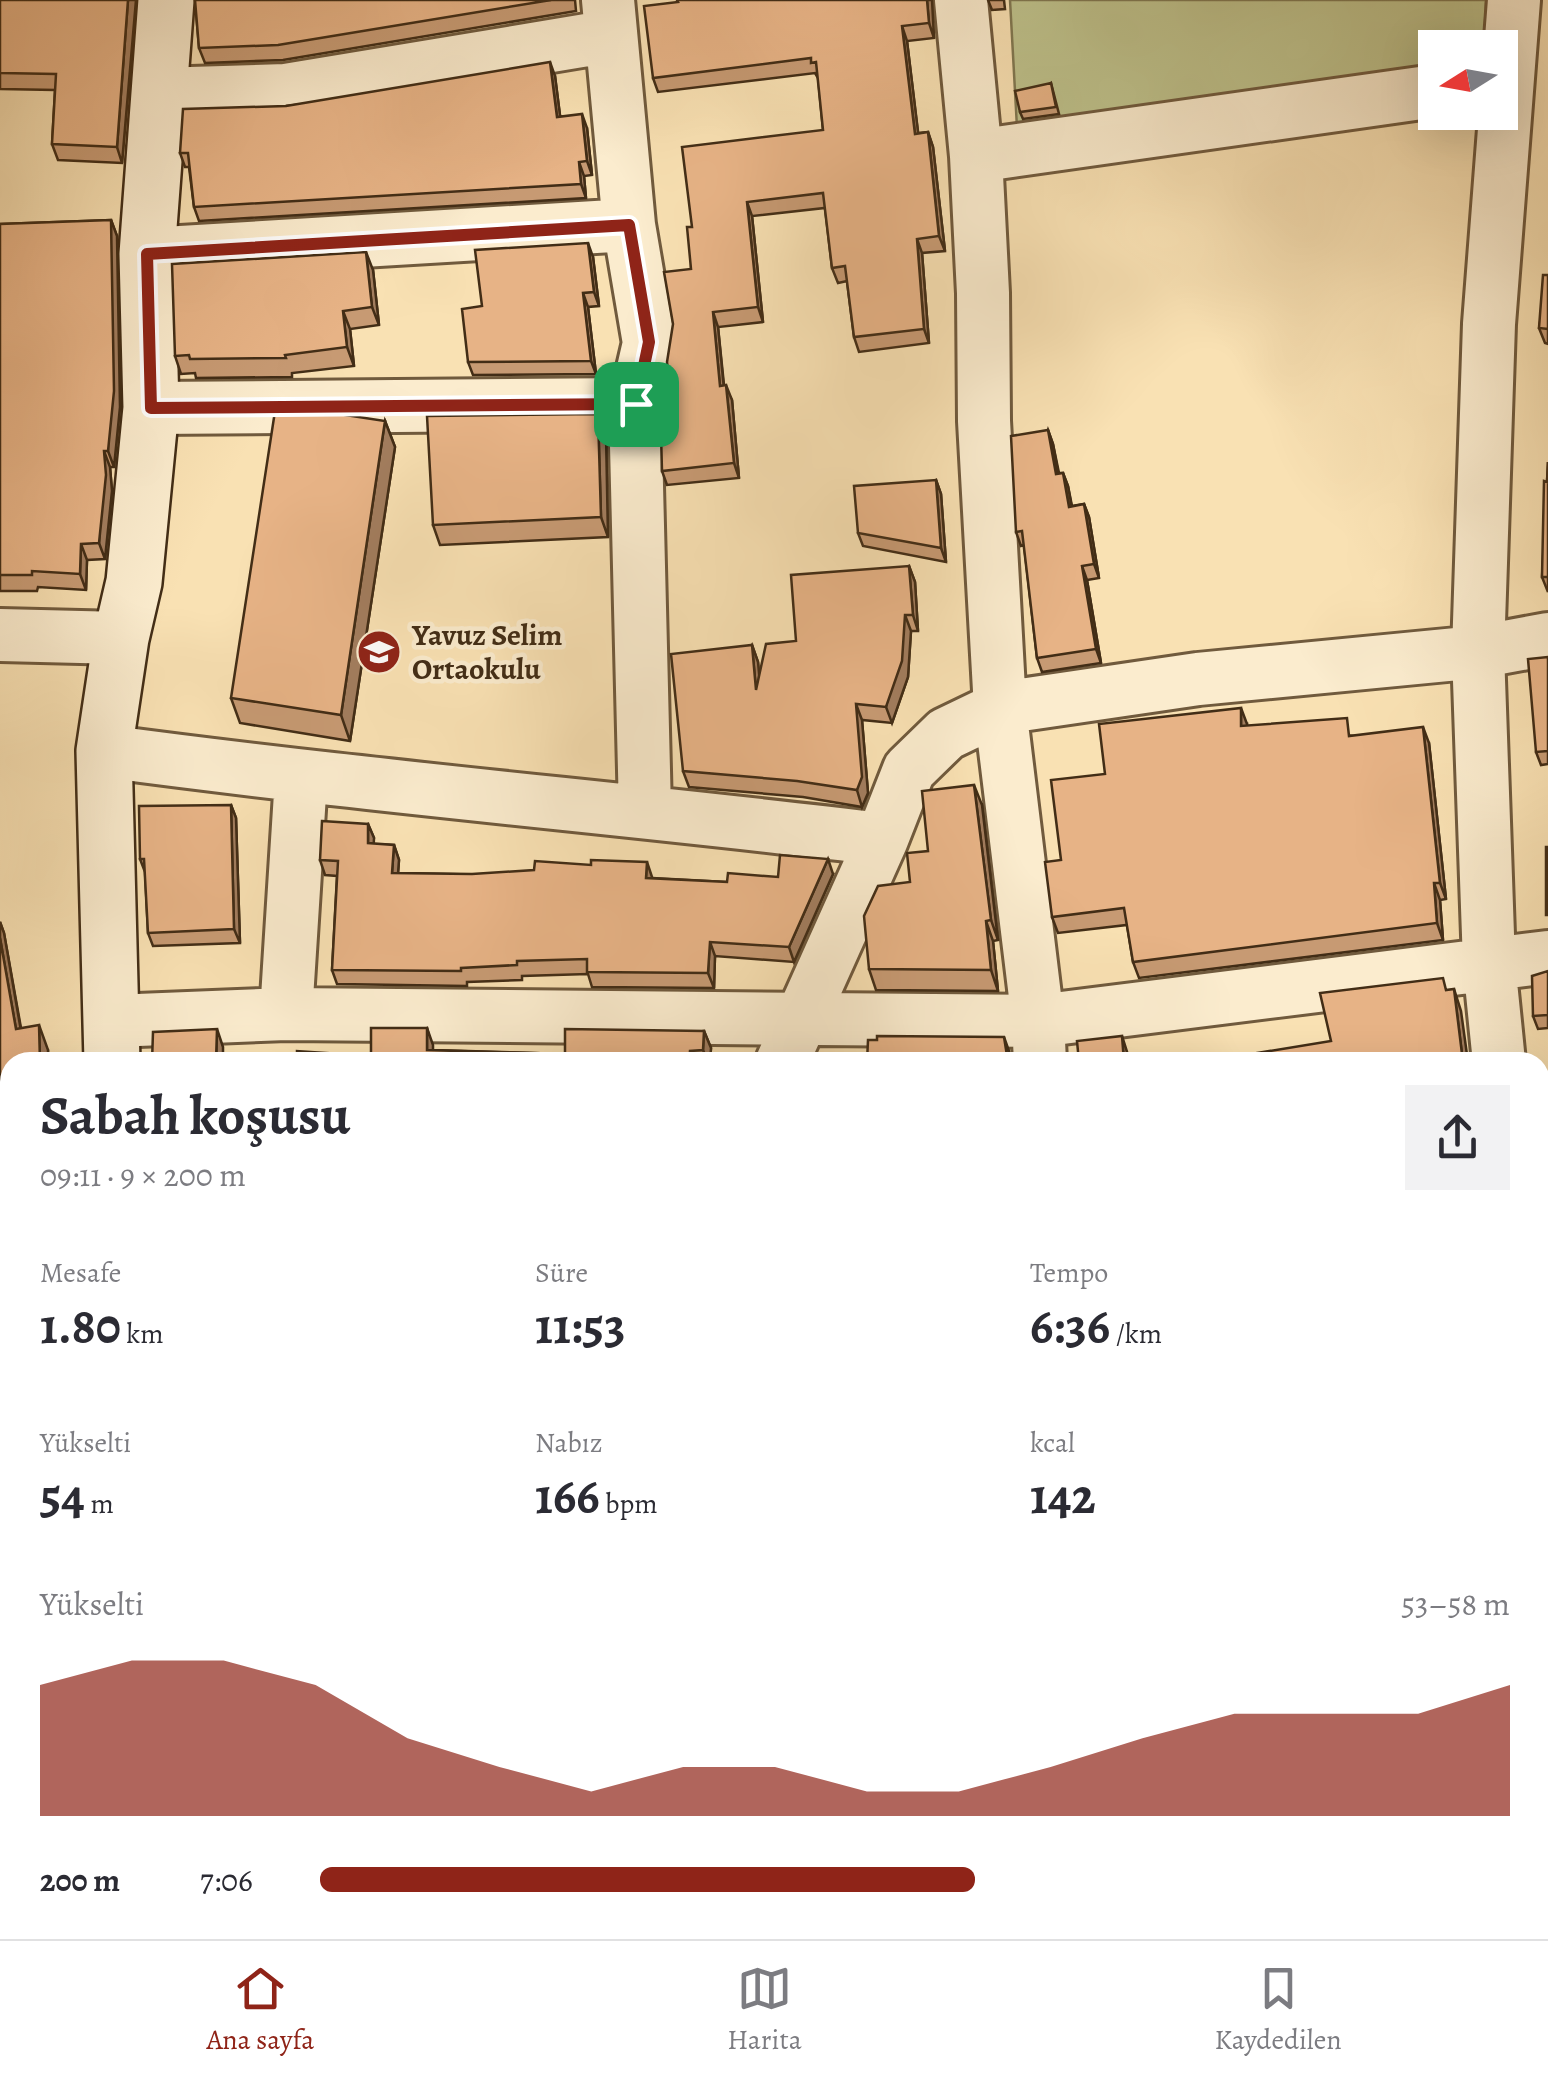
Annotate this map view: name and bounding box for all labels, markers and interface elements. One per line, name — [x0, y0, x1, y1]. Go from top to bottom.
north arrow — [1418, 30, 1518, 130]
map controls — [1418, 30, 1518, 130]
pin — [594, 362, 679, 447]
icon: arrive — [609, 377, 664, 432]
place label: Yavuz Selim Ortaokulu — [411, 615, 562, 689]
school or university icon: Yavuz Selim Ortaokulu — [356, 629, 402, 675]
text: Sabah koşusu — [40, 1078, 350, 1153]
button: share — [1405, 1085, 1510, 1190]
text: 09:11 · 9 × 200 m — [40, 1153, 246, 1197]
text: Mesafe — [40, 1254, 121, 1292]
text: Süre — [535, 1254, 588, 1292]
text: Tempo — [1030, 1254, 1108, 1292]
text: 1.80 — [40, 1292, 121, 1360]
text: 11:53 — [535, 1292, 626, 1360]
text: 6:36 — [1030, 1292, 1110, 1360]
text: km — [121, 1315, 164, 1353]
text: /km — [1110, 1315, 1162, 1353]
text: Yükselti — [40, 1424, 131, 1462]
text: Nabız — [535, 1424, 603, 1462]
text: kcal — [1030, 1424, 1075, 1462]
text: 54 — [40, 1462, 85, 1530]
text: 166 — [535, 1462, 600, 1530]
text: 142 — [1030, 1462, 1096, 1530]
text: m — [85, 1485, 114, 1523]
text: bpm — [600, 1485, 657, 1523]
text: Yükselti — [40, 1582, 144, 1626]
text: 53–58 m — [1401, 1582, 1510, 1626]
text: 200 m — [40, 1858, 120, 1902]
text: 7:06 — [200, 1858, 253, 1902]
tab: Ana sayfa — [206, 1961, 314, 2059]
tab: Harita — [727, 1961, 802, 2059]
tab: Kaydedilen — [1215, 1961, 1342, 2059]

